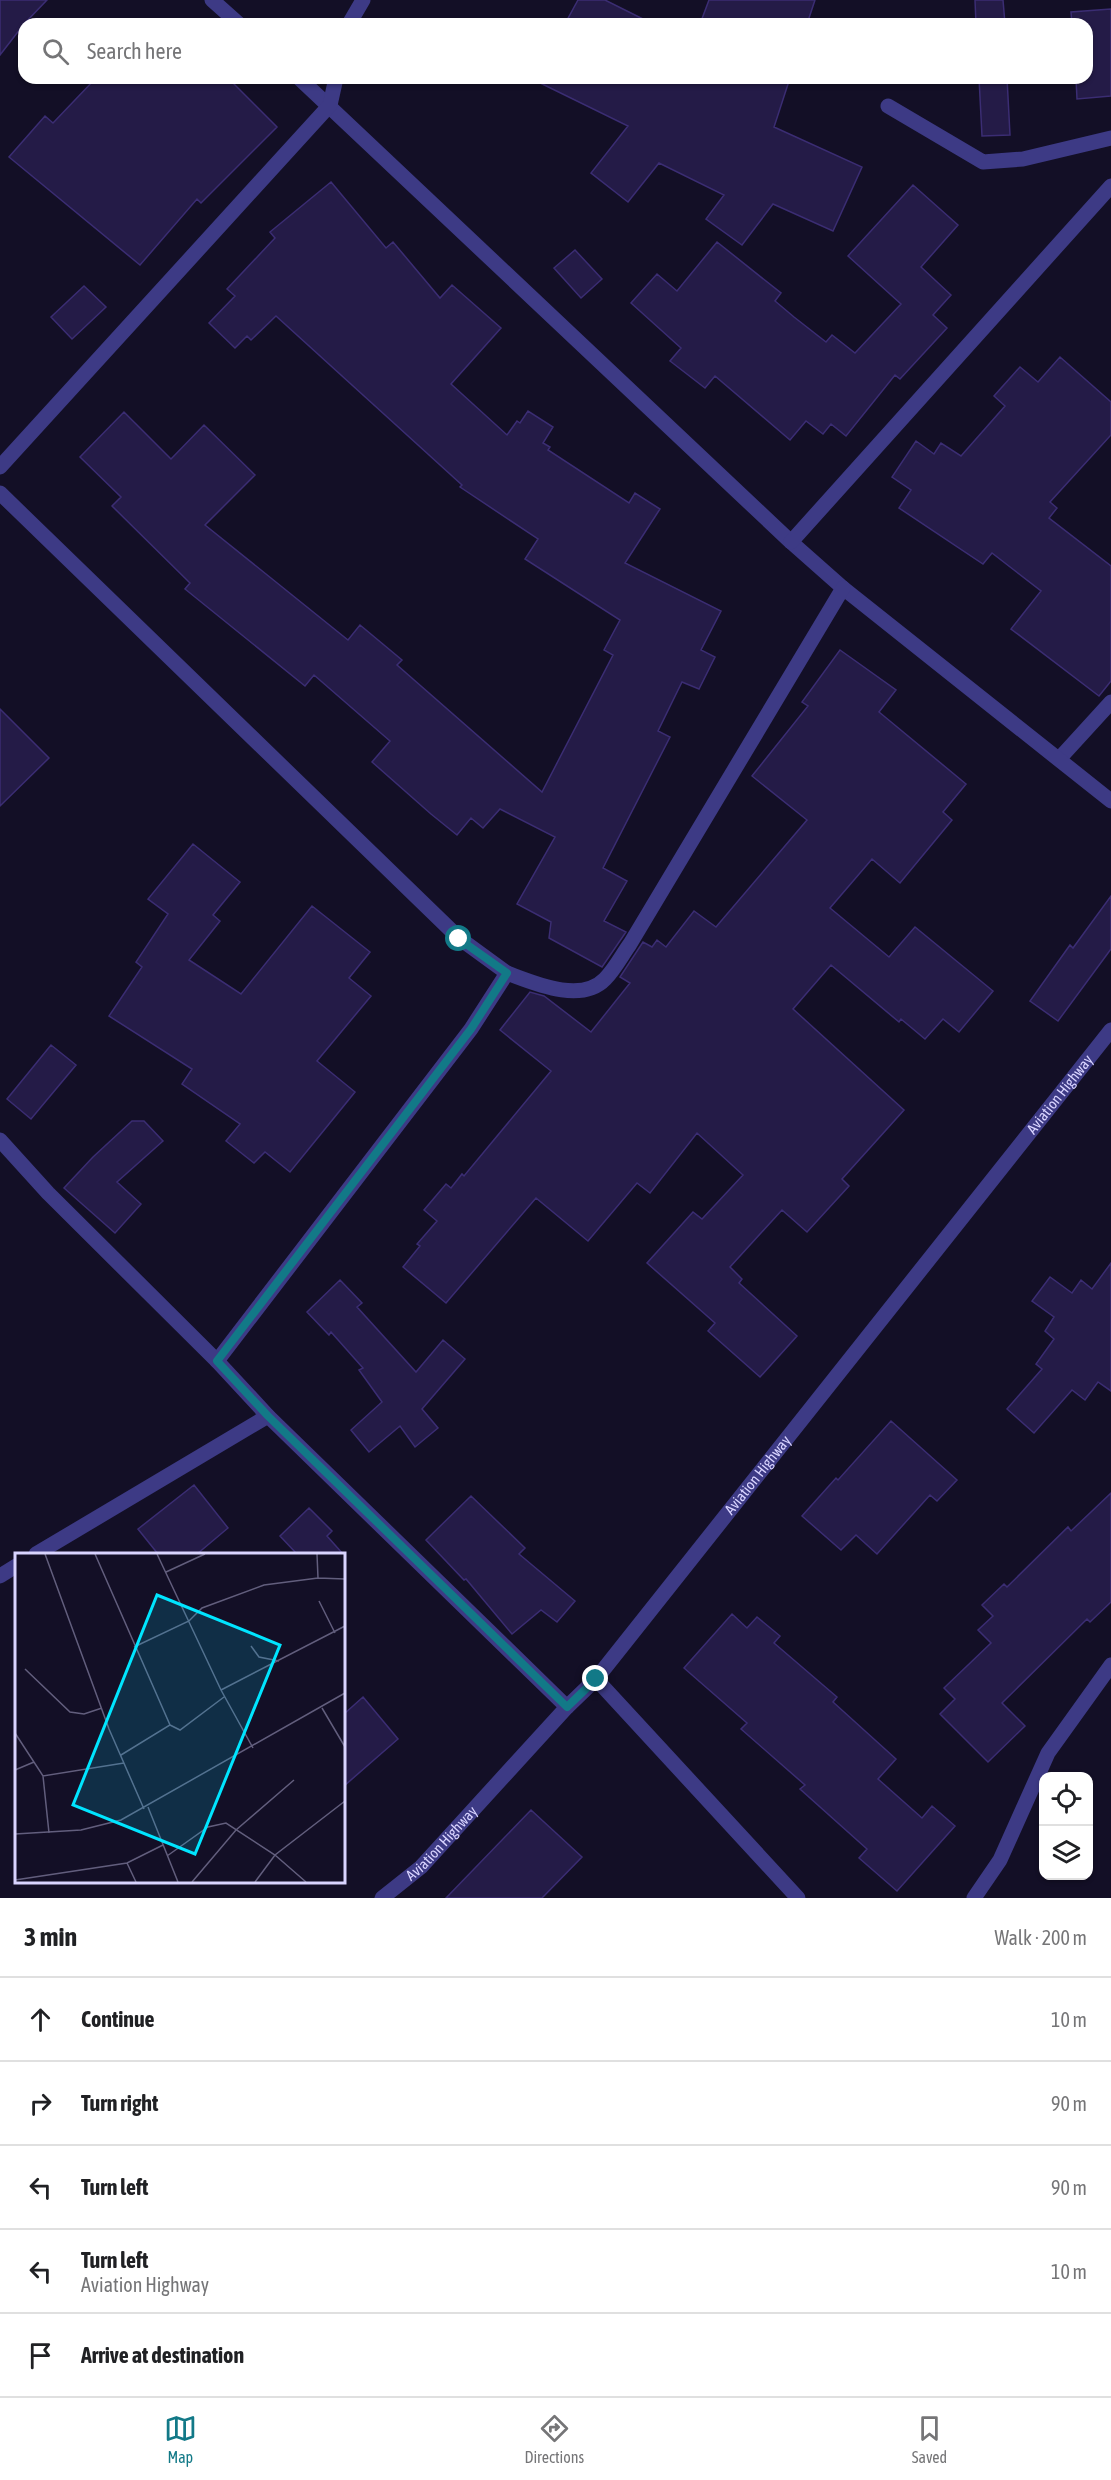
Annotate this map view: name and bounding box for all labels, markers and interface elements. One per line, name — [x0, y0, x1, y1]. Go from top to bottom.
search box — [18, 18, 1093, 84]
icon: search — [39, 35, 72, 68]
text: Search here — [87, 38, 182, 64]
route start — [445, 925, 471, 951]
street label: Aviation Highway — [1023, 1051, 1096, 1137]
street label: Aviation Highway — [721, 1432, 794, 1518]
inset map — [15, 1553, 345, 1883]
route end — [582, 1665, 608, 1691]
map controls — [1039, 1772, 1093, 1880]
button: locate — [1039, 1772, 1093, 1826]
street label: Aviation Highway — [402, 1802, 480, 1884]
button: layers — [1039, 1826, 1093, 1880]
text: 3 min — [24, 1922, 77, 1952]
text: Walk · 200 m — [995, 1926, 1087, 1949]
icon: ahead — [24, 2003, 57, 2036]
text: Continue — [81, 2006, 155, 2032]
text: 10 m — [1051, 2008, 1087, 2031]
icon: right — [24, 2087, 57, 2120]
text: Turn right — [81, 2090, 158, 2116]
text: 90 m — [1051, 2092, 1087, 2115]
icon: left — [24, 2171, 57, 2204]
text: Turn left — [81, 2174, 148, 2200]
text: 90 m — [1051, 2176, 1087, 2199]
text: Turn left — [81, 2247, 148, 2273]
icon: left — [24, 2255, 57, 2288]
text: 10 m — [1051, 2260, 1087, 2283]
text: Aviation Highway — [81, 2273, 209, 2296]
icon: arrive — [24, 2339, 57, 2372]
text: Arrive at destination — [81, 2342, 244, 2368]
tab: Map — [164, 2412, 197, 2466]
tab: Directions — [524, 2412, 584, 2466]
tab: Saved — [912, 2412, 947, 2466]

